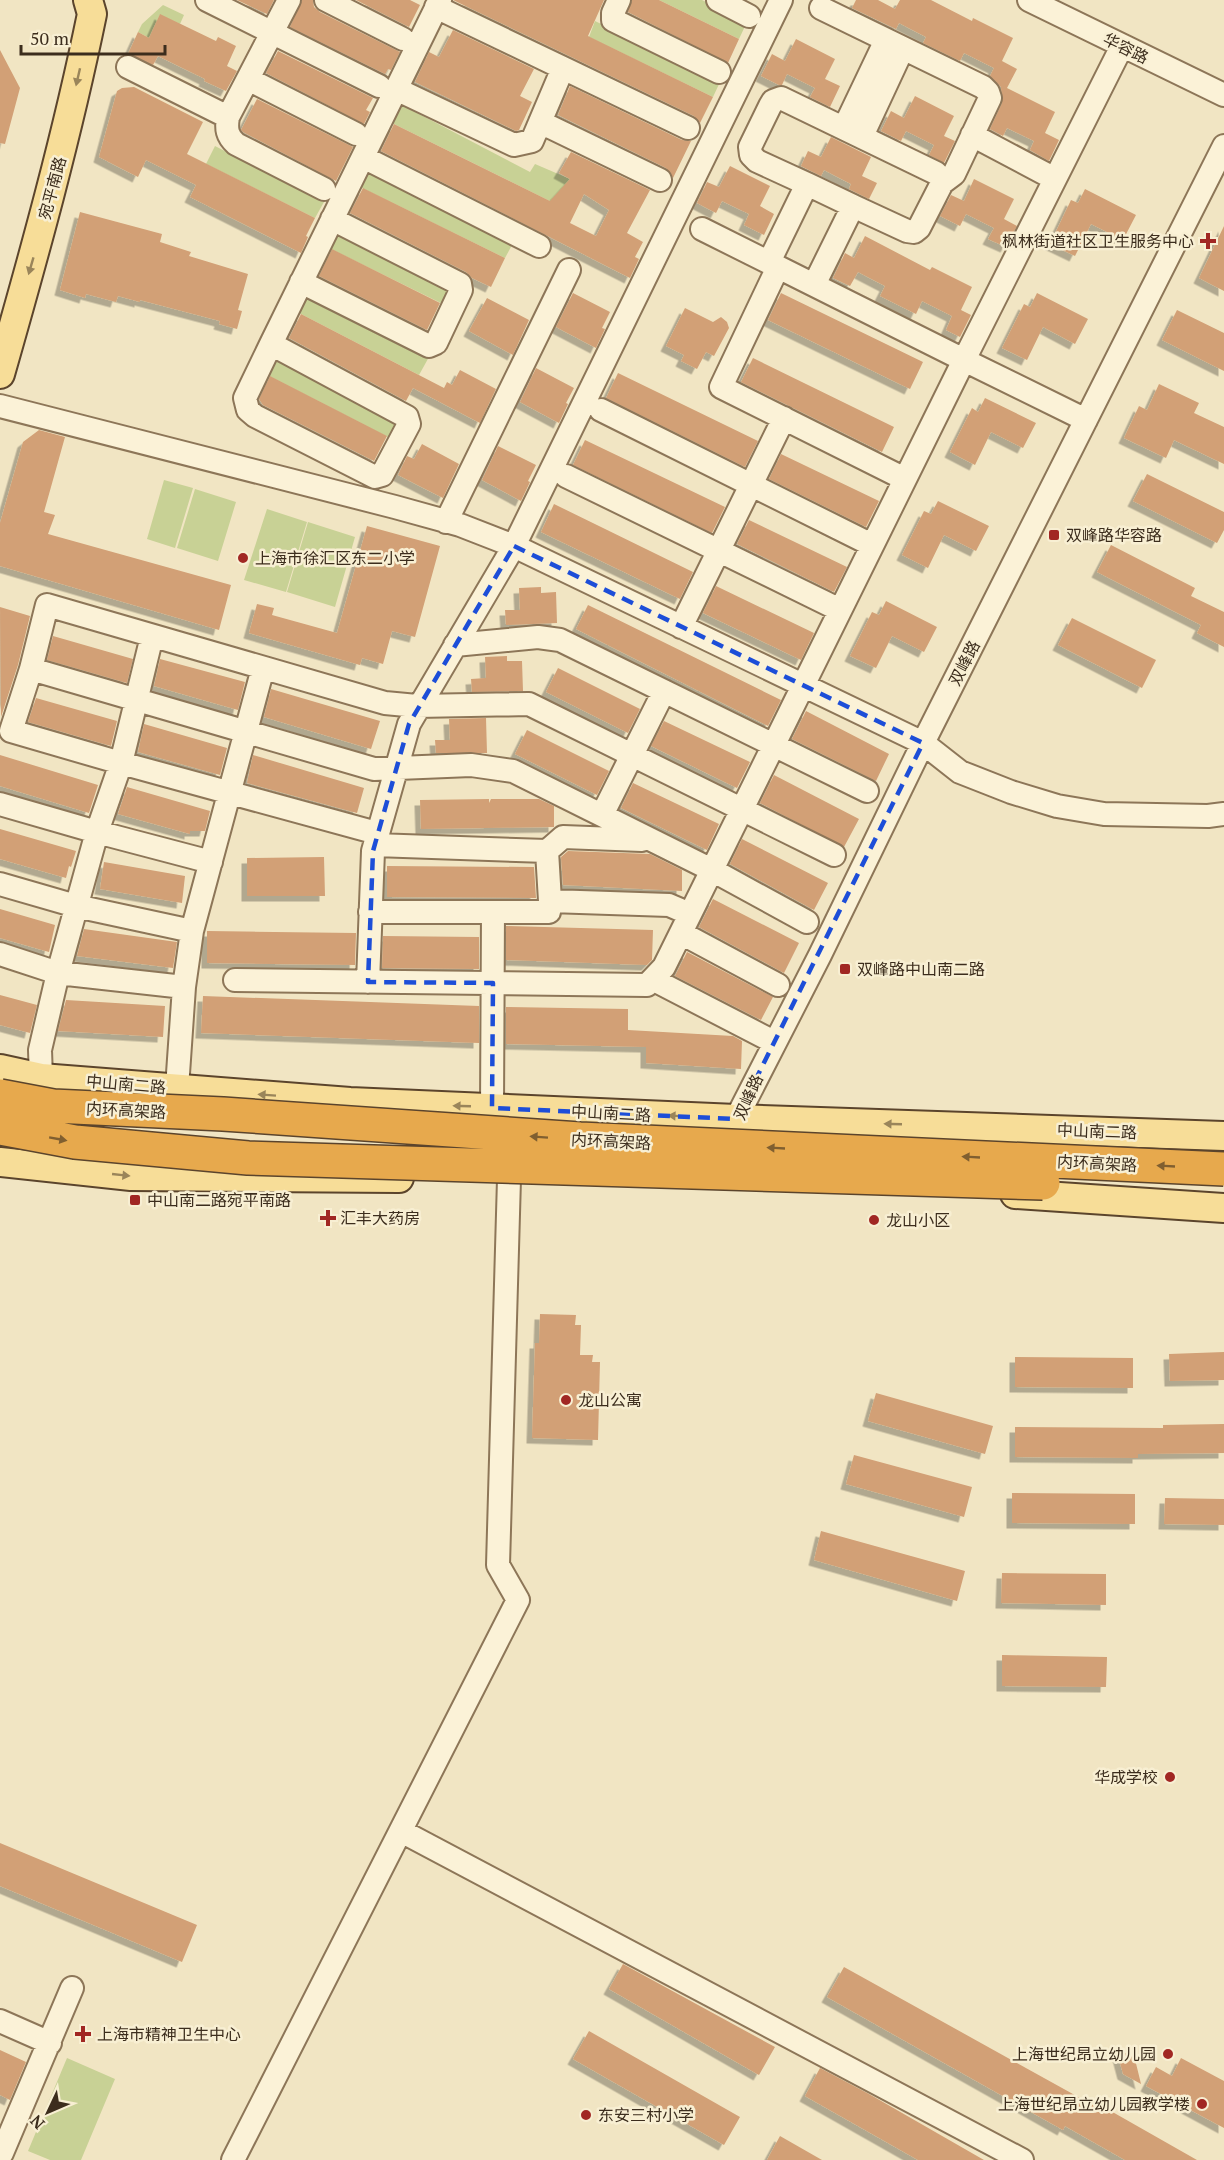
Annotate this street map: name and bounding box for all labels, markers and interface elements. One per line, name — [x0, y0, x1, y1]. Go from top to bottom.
scale bar — [21, 18, 165, 56]
text: 50 m — [30, 26, 70, 50]
street label: 华容路 — [1100, 28, 1152, 68]
one-way arrow — [73, 68, 83, 87]
street label: 宛平南路 — [33, 154, 71, 222]
place label: 枫林街道社区卫生服务中心 — [1002, 230, 1194, 252]
marker: 枫林街道社区卫生服务中心 — [1199, 232, 1217, 250]
one-way arrow — [25, 257, 35, 276]
place label: 双峰路华容路 — [1066, 524, 1162, 546]
marker: 双峰路华容路 — [1047, 528, 1061, 542]
place label: 上海市徐汇区东二小学 — [255, 547, 415, 569]
marker: 上海市徐汇区东二小学 — [236, 551, 250, 565]
street label: 双峰路 — [943, 637, 985, 689]
place label: 双峰路中山南二路 — [857, 958, 985, 980]
marker: 双峰路中山南二路 — [838, 962, 852, 976]
street label: 中山南二路 — [85, 1070, 167, 1098]
street label: 双峰路 — [728, 1071, 768, 1123]
one-way arrow — [257, 1091, 276, 1100]
street label: 内环高架路 — [85, 1097, 167, 1123]
street label: 中山南二路 — [570, 1100, 652, 1126]
one-way arrow — [452, 1102, 471, 1111]
one-way arrow — [668, 1111, 687, 1120]
street label: 中山南二路 — [1057, 1119, 1137, 1143]
one-way arrow — [883, 1120, 902, 1129]
street label: 内环高架路 — [570, 1128, 652, 1154]
one-way arrow — [530, 1132, 549, 1141]
one-way arrow — [48, 1134, 67, 1143]
one-way arrow — [766, 1144, 785, 1153]
street label: 内环高架路 — [1056, 1150, 1138, 1176]
one-way arrow — [961, 1153, 980, 1162]
one-way arrow — [1156, 1162, 1175, 1171]
one-way arrow — [111, 1170, 130, 1180]
place label: 中山南二路宛平南路 — [147, 1189, 291, 1211]
marker: 中山南二路宛平南路 — [128, 1193, 142, 1207]
place label: 汇丰大药房 — [340, 1207, 420, 1229]
place label: 龙山小区 — [886, 1209, 950, 1231]
marker: 汇丰大药房 — [321, 1211, 335, 1225]
marker: 龙山小区 — [867, 1213, 881, 1227]
place label: 龙山公寓 — [578, 1389, 642, 1411]
marker: 龙山公寓 — [559, 1393, 573, 1407]
place label: 华成学校 — [1094, 1766, 1158, 1788]
marker: 华成学校 — [1163, 1770, 1177, 1784]
place label: 上海市精神卫生中心 — [97, 2023, 241, 2045]
marker: 上海市精神卫生中心 — [74, 2025, 92, 2043]
place label: 上海世纪昂立幼儿园 — [1012, 2043, 1156, 2065]
marker: 上海世纪昂立幼儿园 — [1161, 2047, 1175, 2061]
north arrow — [18, 2082, 78, 2142]
place label: 上海世纪昂立幼儿园教学楼 — [998, 2093, 1190, 2115]
marker: 上海世纪昂立幼儿园教学楼 — [1195, 2097, 1209, 2111]
place label: 东安三村小学 — [598, 2104, 694, 2126]
marker: 东安三村小学 — [579, 2108, 593, 2122]
text: N — [25, 2110, 49, 2134]

